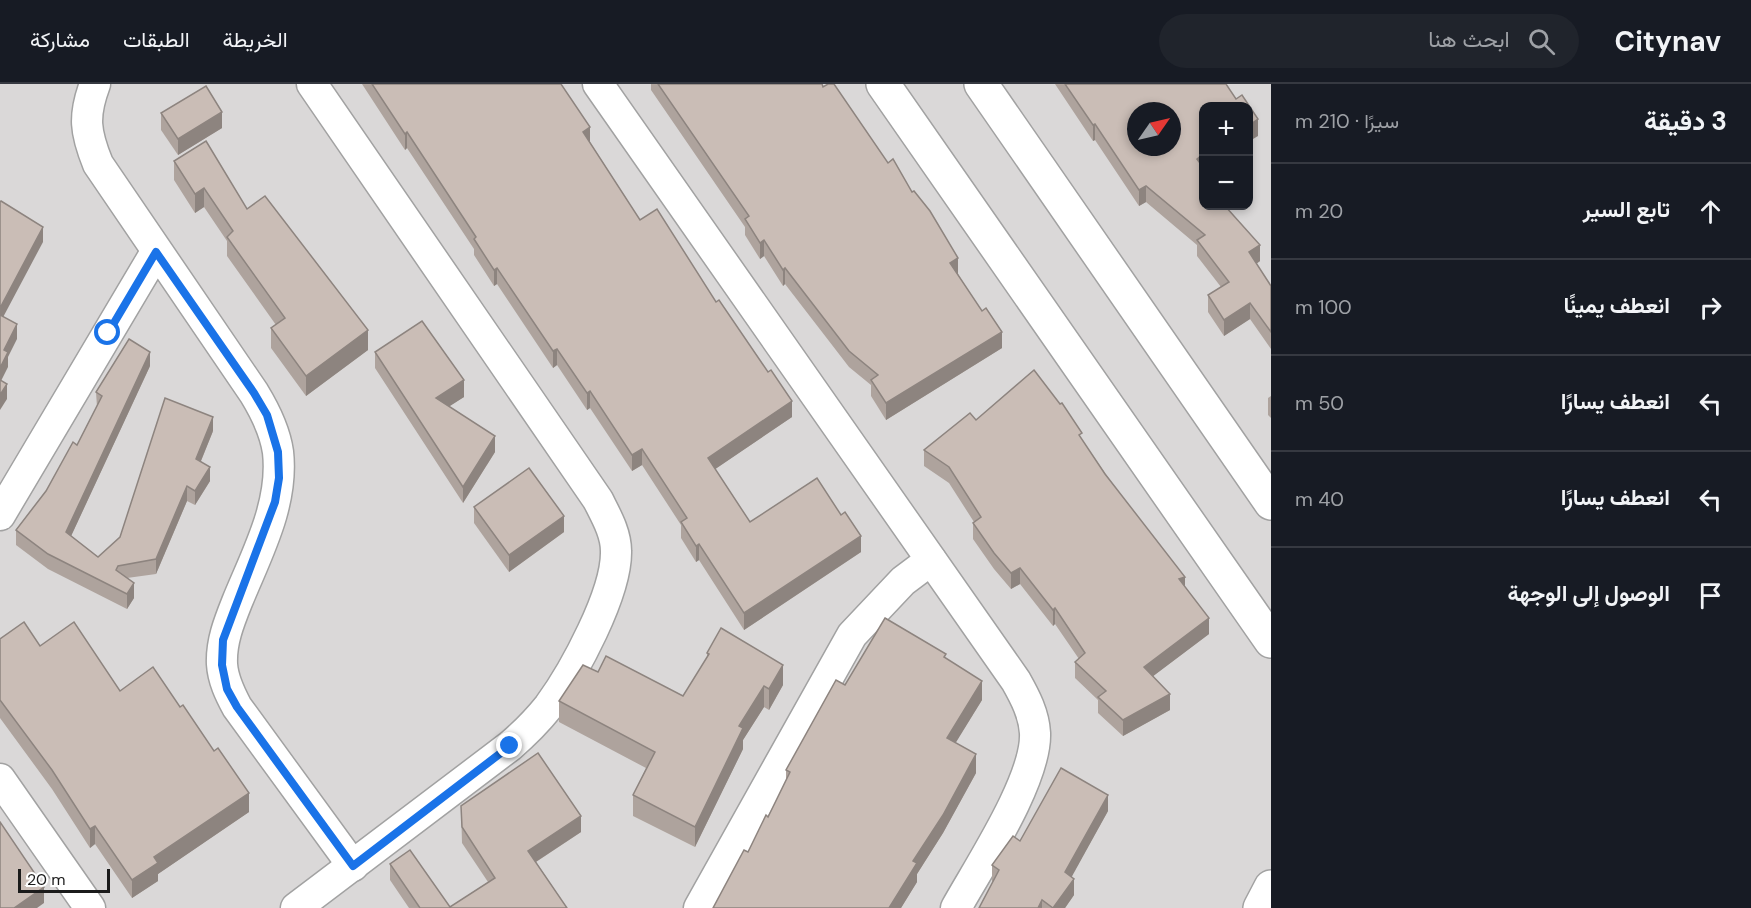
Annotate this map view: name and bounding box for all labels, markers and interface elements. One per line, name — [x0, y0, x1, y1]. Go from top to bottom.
search box — [1159, 14, 1579, 68]
text: Citynav — [1615, 23, 1721, 60]
text: ابحث هنا — [1428, 25, 1510, 54]
icon: search — [1525, 25, 1558, 58]
text: مشاركة — [30, 26, 90, 54]
text: الطبقات — [123, 26, 190, 54]
text: الخريطة — [223, 26, 288, 54]
north arrow — [1127, 102, 1181, 156]
map controls — [1199, 102, 1253, 210]
button: + — [1199, 102, 1253, 156]
text: 3 دقيقة — [1644, 104, 1727, 138]
text: سيرًا · 210 m — [1295, 108, 1399, 134]
button: − — [1199, 156, 1253, 210]
text: تابع السير — [1583, 195, 1670, 224]
icon: ahead — [1694, 195, 1727, 228]
text: 20 m — [1295, 198, 1343, 224]
text: انعطف يمينًا — [1563, 291, 1670, 320]
icon: right — [1694, 291, 1727, 324]
text: 100 m — [1295, 294, 1352, 320]
route start — [94, 319, 120, 345]
text: انعطف يسارًا — [1561, 387, 1670, 416]
icon: left — [1694, 387, 1727, 420]
text: 50 m — [1295, 390, 1344, 416]
text: انعطف يسارًا — [1561, 483, 1670, 512]
icon: left — [1694, 483, 1727, 516]
text: 40 m — [1295, 486, 1344, 512]
text: الوصول إلى الوجهة — [1508, 579, 1670, 608]
icon: arrive — [1694, 579, 1727, 612]
route end — [496, 732, 522, 758]
scale bar — [18, 866, 110, 894]
text: 20 m — [27, 869, 66, 890]

